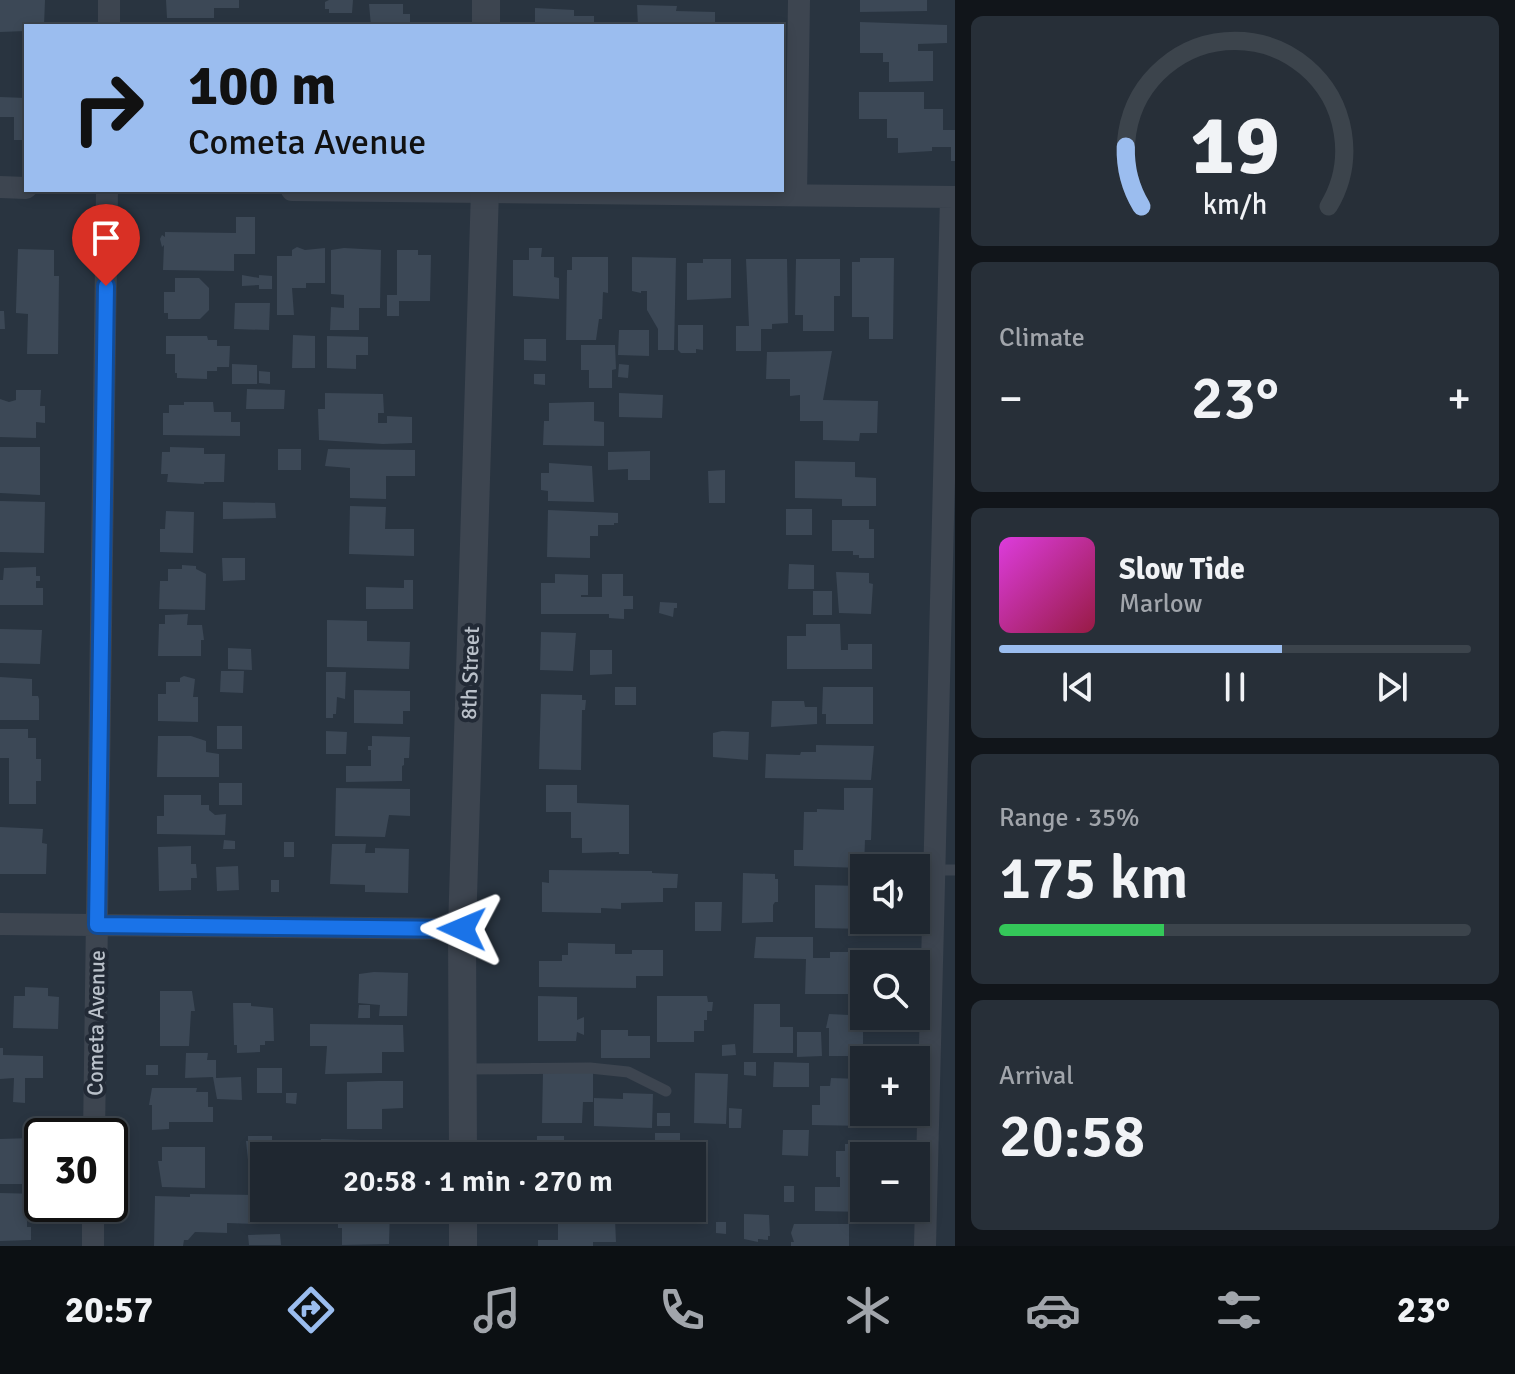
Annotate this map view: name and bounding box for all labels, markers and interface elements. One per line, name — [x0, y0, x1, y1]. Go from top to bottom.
text: 100 m — [188, 51, 336, 120]
icon: right — [56, 56, 160, 160]
text: 19 — [1190, 95, 1280, 197]
text: Cometa Avenue — [188, 120, 426, 165]
text: km/h — [1203, 187, 1267, 222]
pin — [72, 204, 140, 286]
icon: arrive — [84, 216, 128, 260]
text: Climate — [999, 322, 1085, 354]
text: 23° — [1191, 362, 1279, 436]
text: − — [999, 372, 1023, 426]
text: + — [1447, 372, 1471, 426]
text: Slow Tide — [1119, 551, 1245, 588]
text: Marlow — [1119, 588, 1202, 620]
street label: 8th Street — [455, 625, 485, 720]
icon: previous — [1056, 665, 1100, 709]
icon: pause — [1213, 665, 1257, 709]
icon: next — [1370, 665, 1414, 709]
text: Range · 35% — [999, 802, 1140, 834]
text: 175 km — [999, 842, 1188, 916]
map controls — [850, 854, 930, 1222]
button: sound — [850, 854, 930, 934]
position arrow — [420, 887, 504, 971]
street label: Cometa Avenue — [81, 950, 111, 1096]
button: search — [850, 950, 930, 1030]
button: + — [850, 1046, 930, 1126]
text: Arrival — [999, 1060, 1074, 1092]
text: 20:58 — [999, 1100, 1146, 1174]
speed limit sign: 30 — [24, 1118, 128, 1222]
button: − — [850, 1142, 930, 1222]
text: 20:58 · 1 min · 270 m — [343, 1163, 613, 1200]
icon: directions — [283, 1282, 339, 1338]
icon: music — [469, 1282, 525, 1338]
icon: phone — [654, 1282, 710, 1338]
icon: climate — [840, 1282, 896, 1338]
icon: car — [1025, 1282, 1081, 1338]
icon: filters — [1211, 1282, 1267, 1338]
text: 20:57 — [65, 1288, 153, 1333]
text: 23° — [1397, 1288, 1450, 1333]

